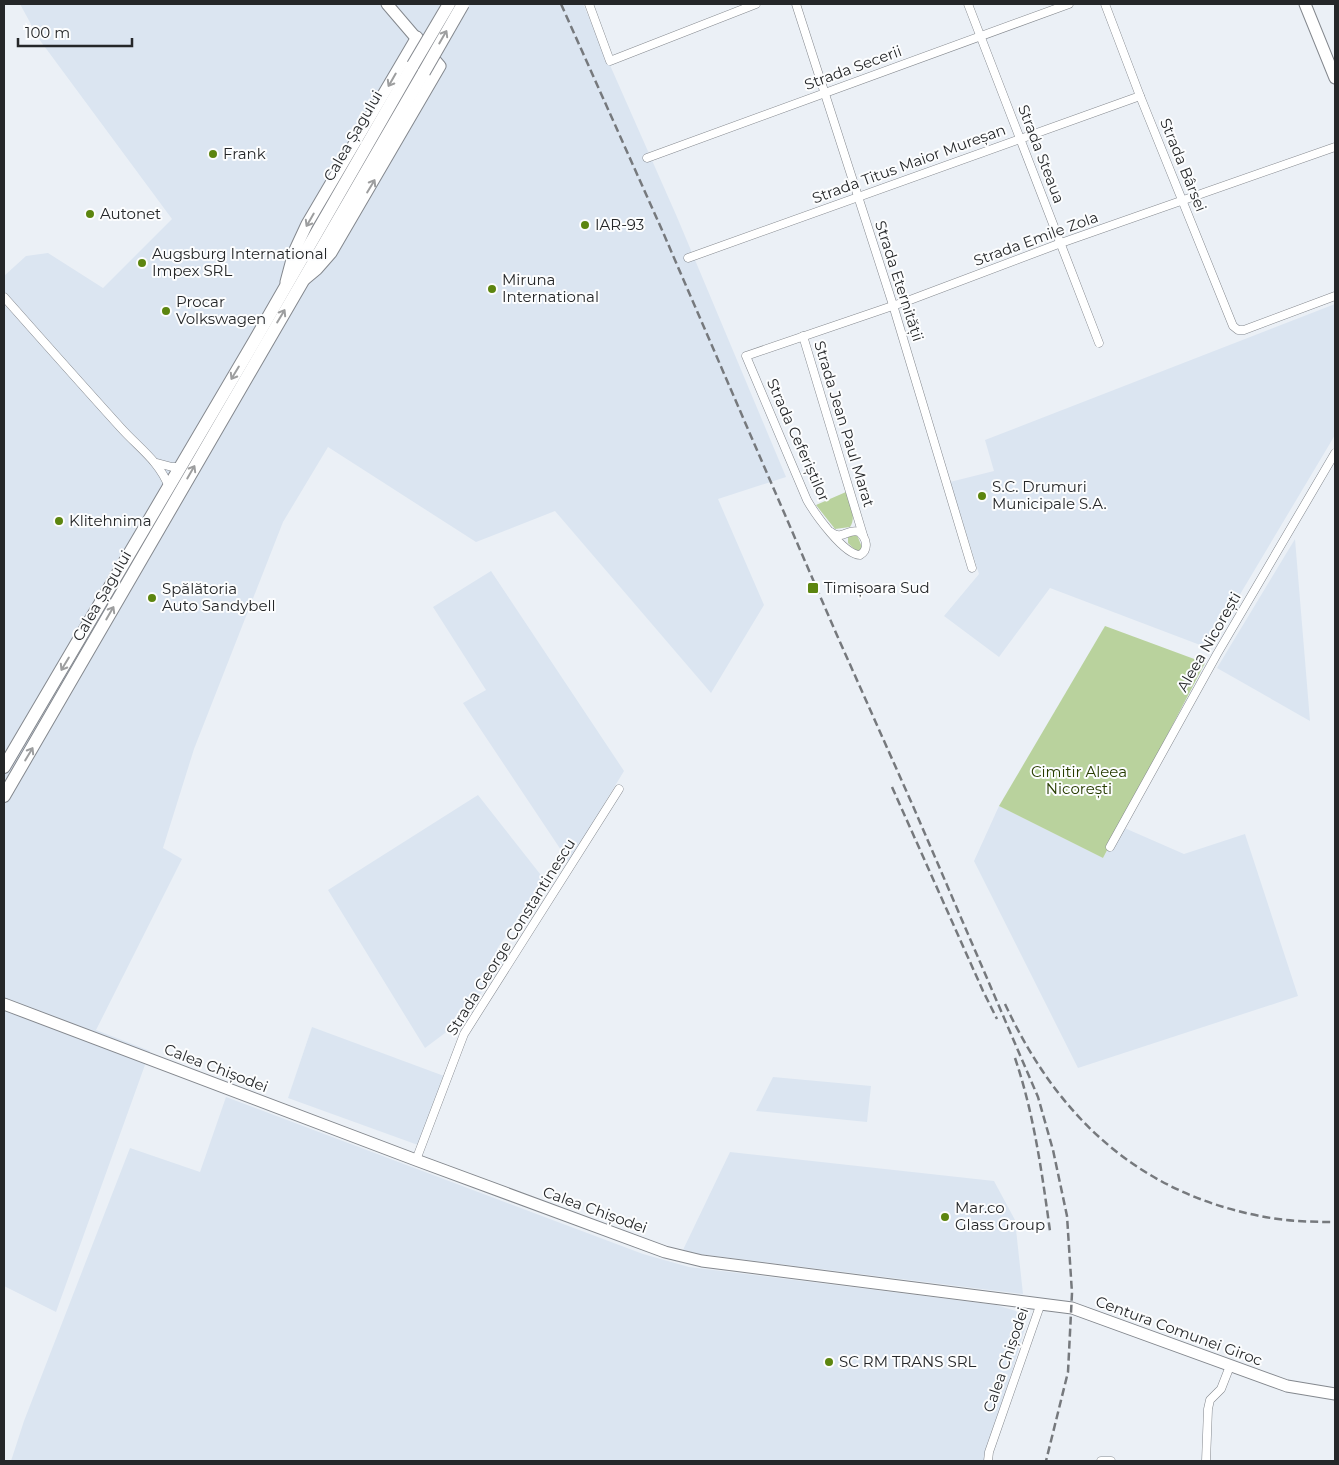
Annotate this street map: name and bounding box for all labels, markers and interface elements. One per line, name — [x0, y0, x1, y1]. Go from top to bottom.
scale bar — [18, 15, 131, 47]
text: 100 m — [25, 23, 70, 42]
one-way arrow — [439, 31, 449, 45]
street label: Strada Secerii — [802, 41, 904, 94]
one-way arrow — [387, 72, 397, 86]
street label: Calea Șagului — [319, 87, 387, 185]
street label: Strada Steaua — [1014, 102, 1069, 206]
street label: Strada Bârsei — [1156, 115, 1211, 214]
street label: Strada Titus Maior Mureșan — [809, 120, 1009, 208]
place label: Frank — [223, 144, 266, 163]
marker: Frank — [207, 148, 219, 160]
one-way arrow — [366, 180, 376, 194]
place label: Autonet — [100, 204, 161, 223]
street label: Strada Emile Zola — [971, 207, 1101, 270]
marker: Autonet — [84, 208, 96, 220]
one-way arrow — [305, 212, 315, 227]
place label: IAR-93 — [595, 215, 644, 234]
street label: Strada Eternității — [870, 218, 928, 344]
marker: IAR-93 — [579, 219, 591, 231]
place label: Augsburg International Impex SRL — [152, 244, 328, 280]
marker: Augsburg International Impex SRL — [136, 257, 148, 269]
place label: Miruna International — [502, 270, 599, 306]
marker: Miruna International — [486, 283, 498, 295]
place label: Procar Volkswagen — [176, 292, 266, 328]
marker: Procar Volkswagen — [160, 305, 172, 317]
one-way arrow — [277, 310, 287, 324]
street label: Strada Jean Paul Marat — [810, 338, 879, 509]
one-way arrow — [230, 365, 240, 380]
street label: Strada Ceferiștilor — [762, 375, 834, 505]
one-way arrow — [187, 466, 197, 480]
place label: S.C. Drumuri Municipale S.A. — [992, 477, 1107, 513]
marker: S.C. Drumuri Municipale S.A. — [976, 490, 988, 502]
place label: Klitehnima — [69, 511, 152, 530]
marker: Klitehnima — [53, 515, 65, 527]
street label: Calea Șagului — [68, 547, 136, 645]
place label: Timișoara Sud — [824, 578, 930, 598]
place label: Spălătoria Auto Sandybell — [162, 579, 276, 615]
marker: Timișoara Sud — [806, 581, 820, 595]
street label: Aleea Nicorești — [1172, 589, 1246, 695]
marker: Spălătoria Auto Sandybell — [146, 592, 158, 604]
one-way arrow — [106, 607, 116, 621]
one-way arrow — [59, 656, 69, 671]
one-way arrow — [24, 747, 34, 761]
park label: Cimitir Aleea Nicorești — [1031, 762, 1127, 799]
street label: Strada George Constantinescu — [442, 835, 579, 1039]
street label: Calea Chișodei — [161, 1039, 271, 1097]
street label: Calea Chișodei — [540, 1182, 650, 1238]
place label: Mar.co Glass Group — [955, 1198, 1045, 1234]
marker: Mar.co Glass Group — [939, 1211, 951, 1223]
street label: Centura Comunei Giroc — [1093, 1292, 1265, 1370]
street label: Calea Chișodei — [979, 1305, 1033, 1415]
place label: SC RM TRANS SRL — [839, 1352, 977, 1371]
marker: SC RM TRANS SRL — [823, 1356, 835, 1368]

